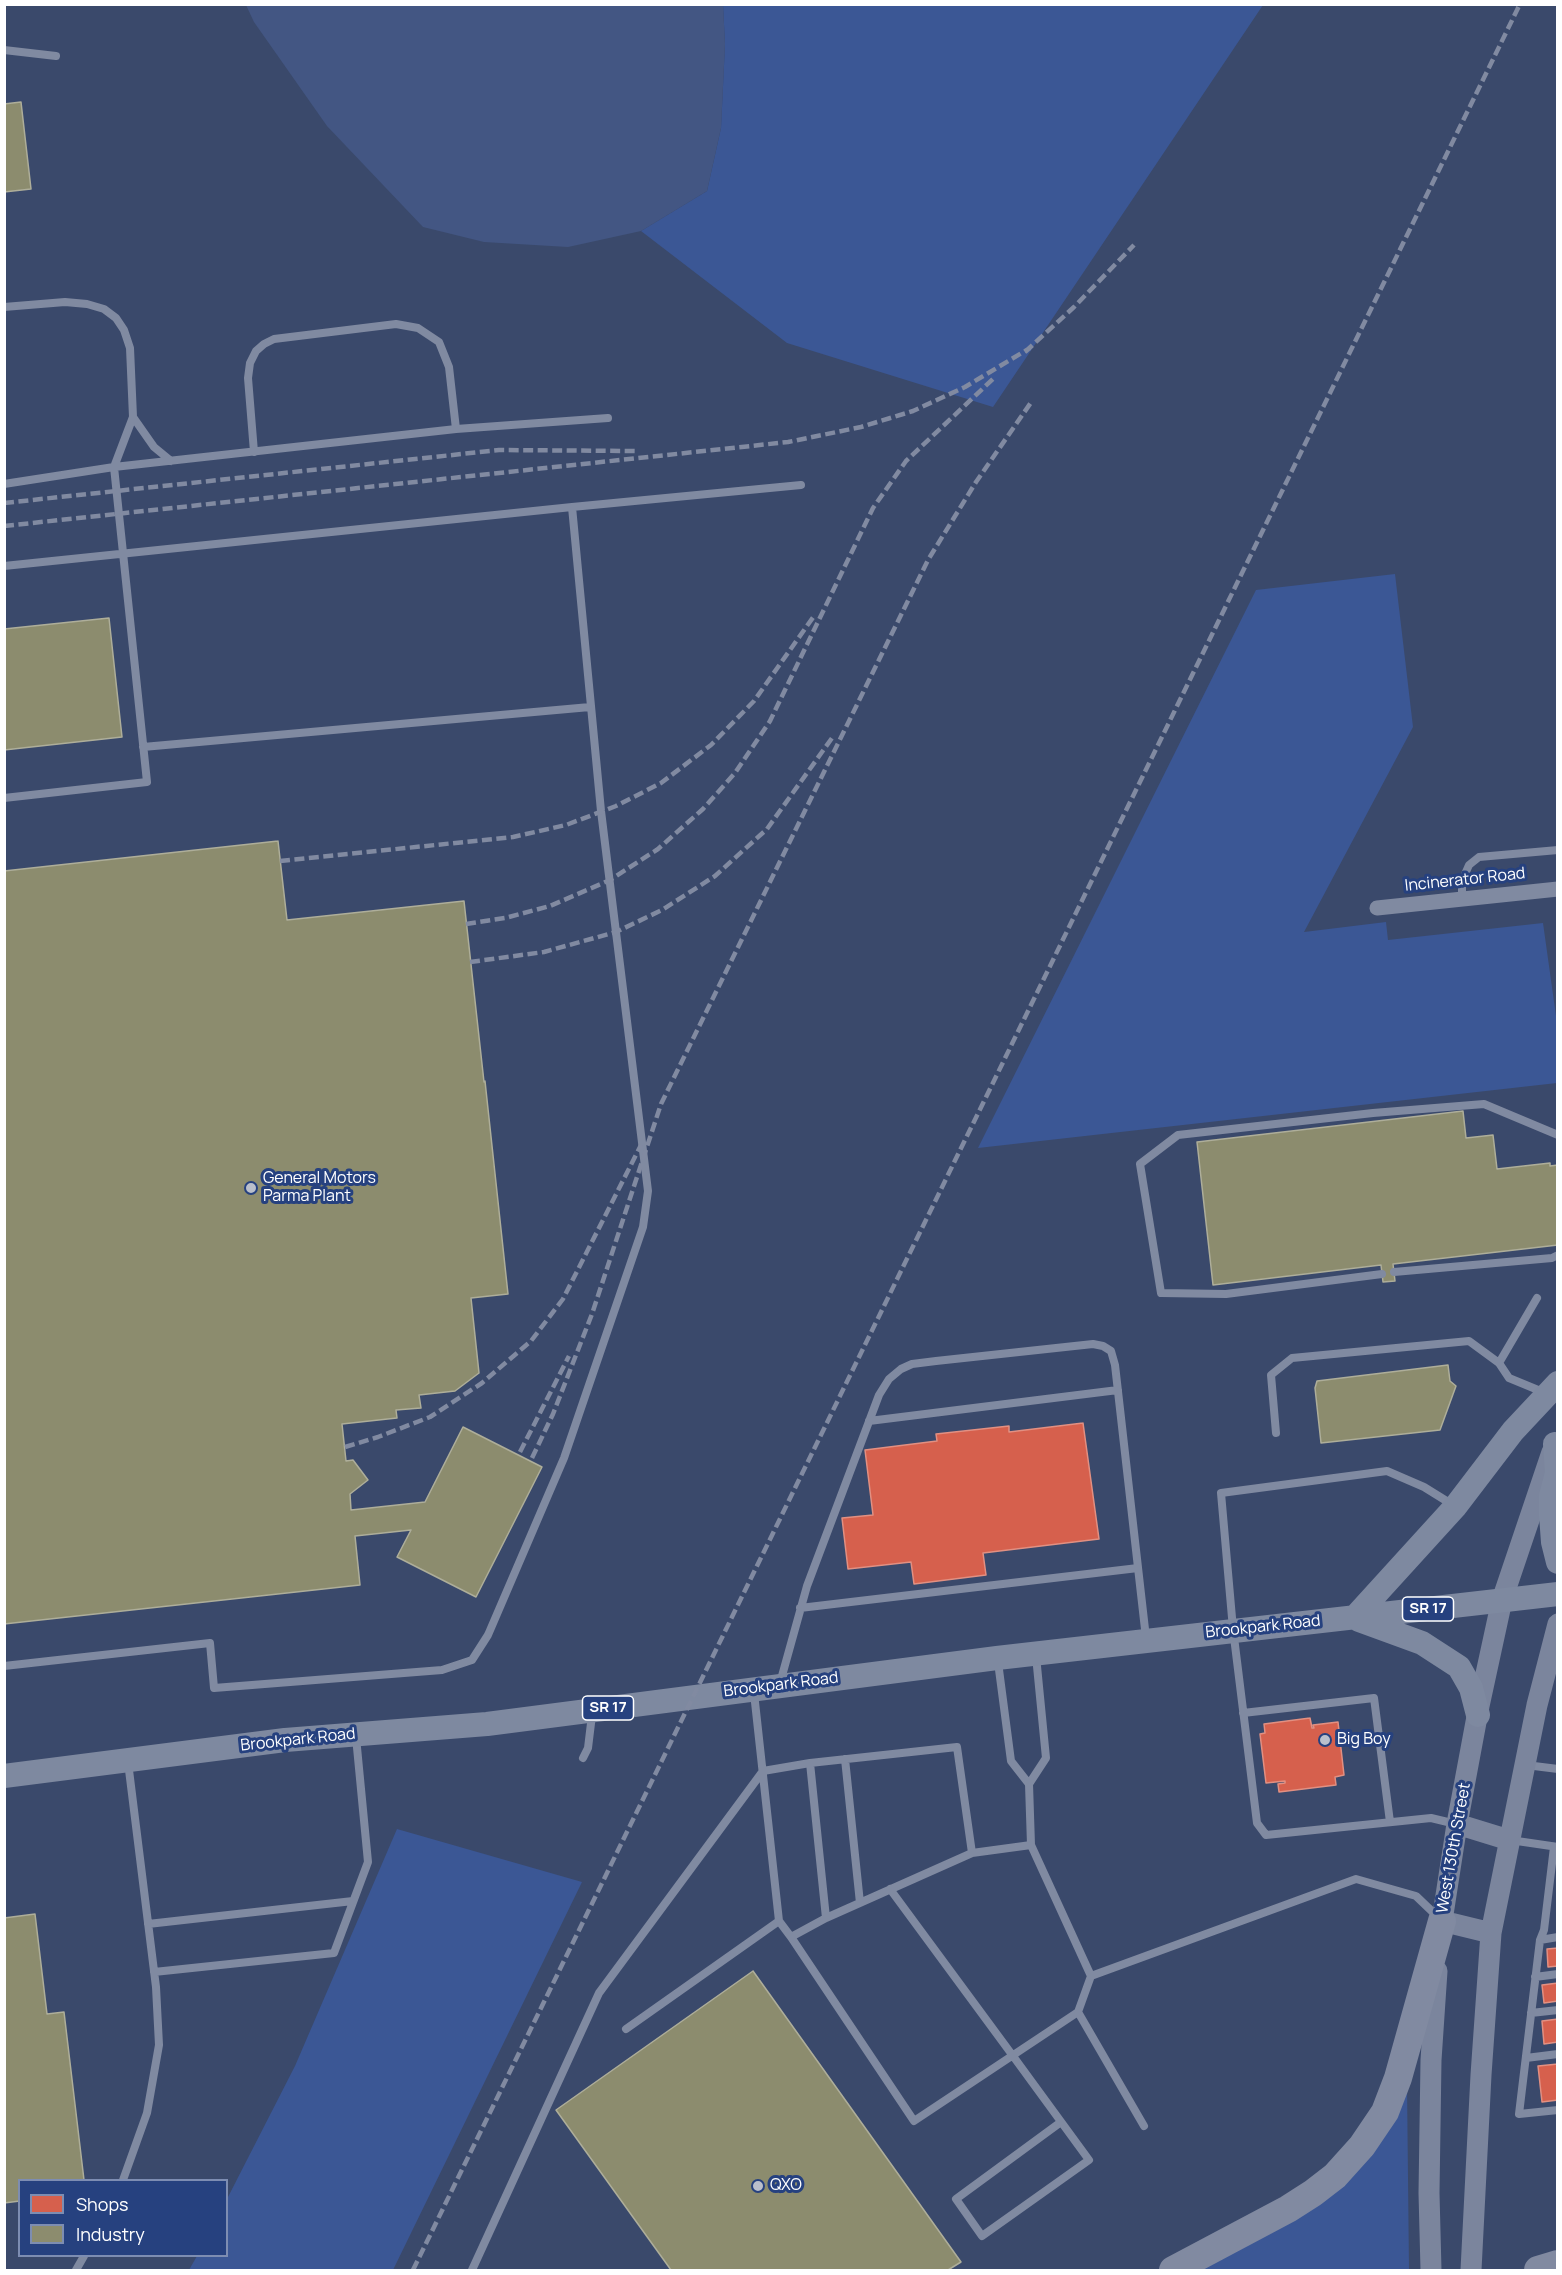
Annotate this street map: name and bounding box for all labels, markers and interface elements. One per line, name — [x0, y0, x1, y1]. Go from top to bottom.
street label: Incinerator Road — [1404, 864, 1526, 896]
place label: General Motors Parma Plant — [263, 1169, 376, 1207]
marker: General Motors Parma Plant — [244, 1181, 258, 1195]
road number: SR 17 — [1402, 1597, 1454, 1621]
street label: Brookpark Road — [1205, 1611, 1321, 1643]
street label: Brookpark Road — [723, 1668, 839, 1702]
road number: SR 17 — [582, 1696, 634, 1720]
street label: Brookpark Road — [240, 1724, 356, 1756]
place label: Big Boy — [1337, 1730, 1391, 1750]
marker: Big Boy — [1318, 1733, 1332, 1747]
street label: West 130th Street — [1433, 1781, 1475, 1915]
place label: QXO — [770, 2176, 802, 2196]
legend — [18, 2179, 228, 2257]
marker: QXO — [751, 2179, 765, 2193]
text: Shops — [76, 2192, 128, 2216]
text: Industry — [76, 2222, 145, 2246]

